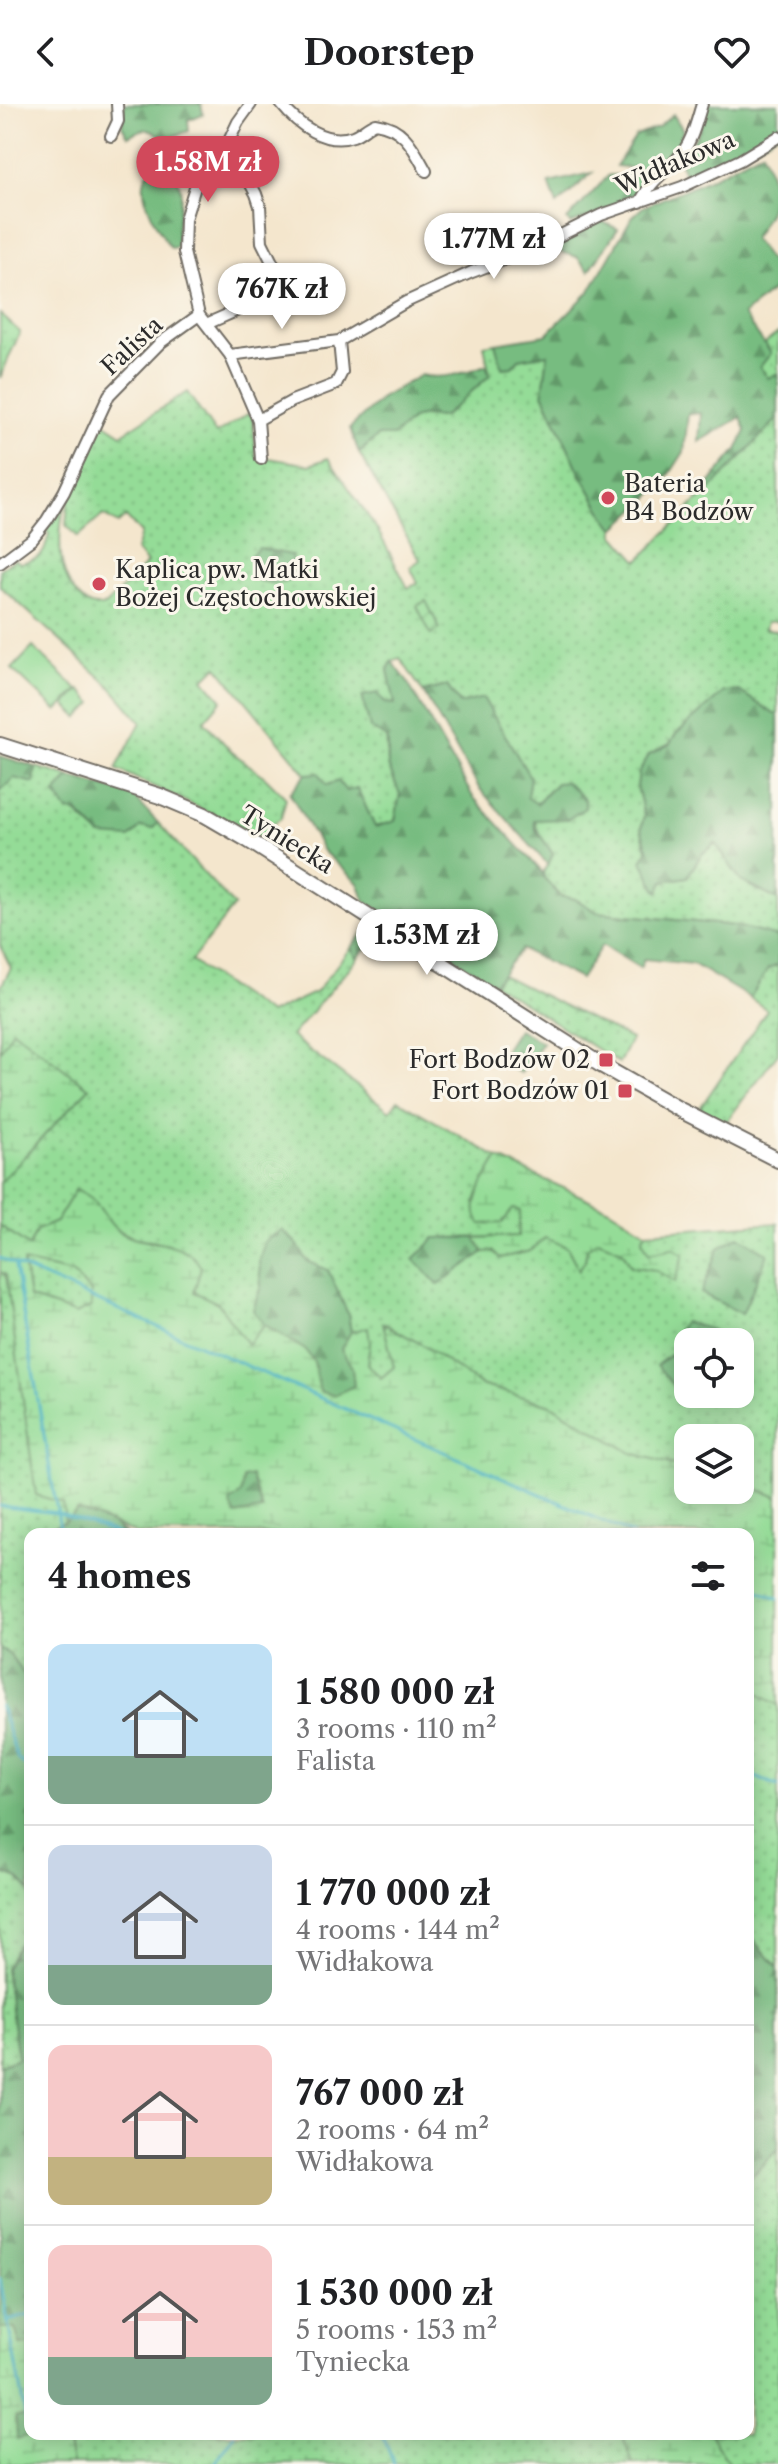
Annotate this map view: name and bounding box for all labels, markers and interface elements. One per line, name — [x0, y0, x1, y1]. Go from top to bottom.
icon: back — [24, 30, 68, 74]
text: Doorstep — [303, 30, 475, 74]
icon: heart — [710, 30, 754, 74]
street label: Widłakowa — [610, 124, 739, 201]
pin: 1.58M zł — [125, 136, 291, 204]
text: 1.58M zł — [154, 146, 262, 178]
pin: 1.77M zł — [411, 213, 577, 281]
text: 1.77M zł — [442, 223, 546, 255]
pin: 767K zł — [208, 263, 356, 331]
text: 767K zł — [236, 273, 328, 305]
street label: Falista — [95, 310, 169, 381]
place label: Bateria B4 Bodzów — [624, 469, 755, 526]
marker: Bateria B4 Bodzów — [599, 489, 617, 507]
place label: Kaplica pw. Matki Bożej Częstochowskiej — [115, 555, 376, 612]
marker: Kaplica pw. Matki Bożej Częstochowskiej — [90, 575, 108, 593]
street label: Tyniecka — [235, 799, 340, 880]
pin: 1.53M zł — [344, 909, 510, 977]
text: 1.53M zł — [374, 919, 480, 951]
place label: Fort Bodzów 02 — [409, 1045, 590, 1074]
marker: Fort Bodzów 02 — [597, 1051, 615, 1069]
place label: Fort Bodzów 01 — [431, 1076, 609, 1105]
marker: Fort Bodzów 01 — [616, 1082, 634, 1100]
map controls — [674, 1328, 754, 1504]
button: locate — [674, 1328, 754, 1408]
button: layers — [674, 1424, 754, 1504]
icon: filters — [686, 1554, 730, 1598]
text: 4 homes — [48, 1555, 192, 1597]
text: 1 580 000 zł — [296, 1671, 495, 1713]
icon: home — [112, 1676, 208, 1772]
text: 3 rooms · 110 m² — [296, 1713, 497, 1745]
text: Falista — [296, 1745, 375, 1777]
text: 1 770 000 zł — [296, 1872, 490, 1914]
icon: home — [112, 1877, 208, 1973]
text: 4 rooms · 144 m² — [296, 1914, 500, 1946]
text: Widłakowa — [296, 1946, 434, 1978]
text: 767 000 zł — [296, 2072, 464, 2114]
icon: home — [112, 2077, 208, 2173]
text: 2 rooms · 64 m² — [296, 2114, 489, 2146]
text: Widłakowa — [296, 2146, 434, 2178]
text: 1 530 000 zł — [296, 2272, 493, 2314]
icon: home — [112, 2277, 208, 2373]
text: 5 rooms · 153 m² — [296, 2314, 497, 2346]
text: Tyniecka — [296, 2346, 410, 2378]

